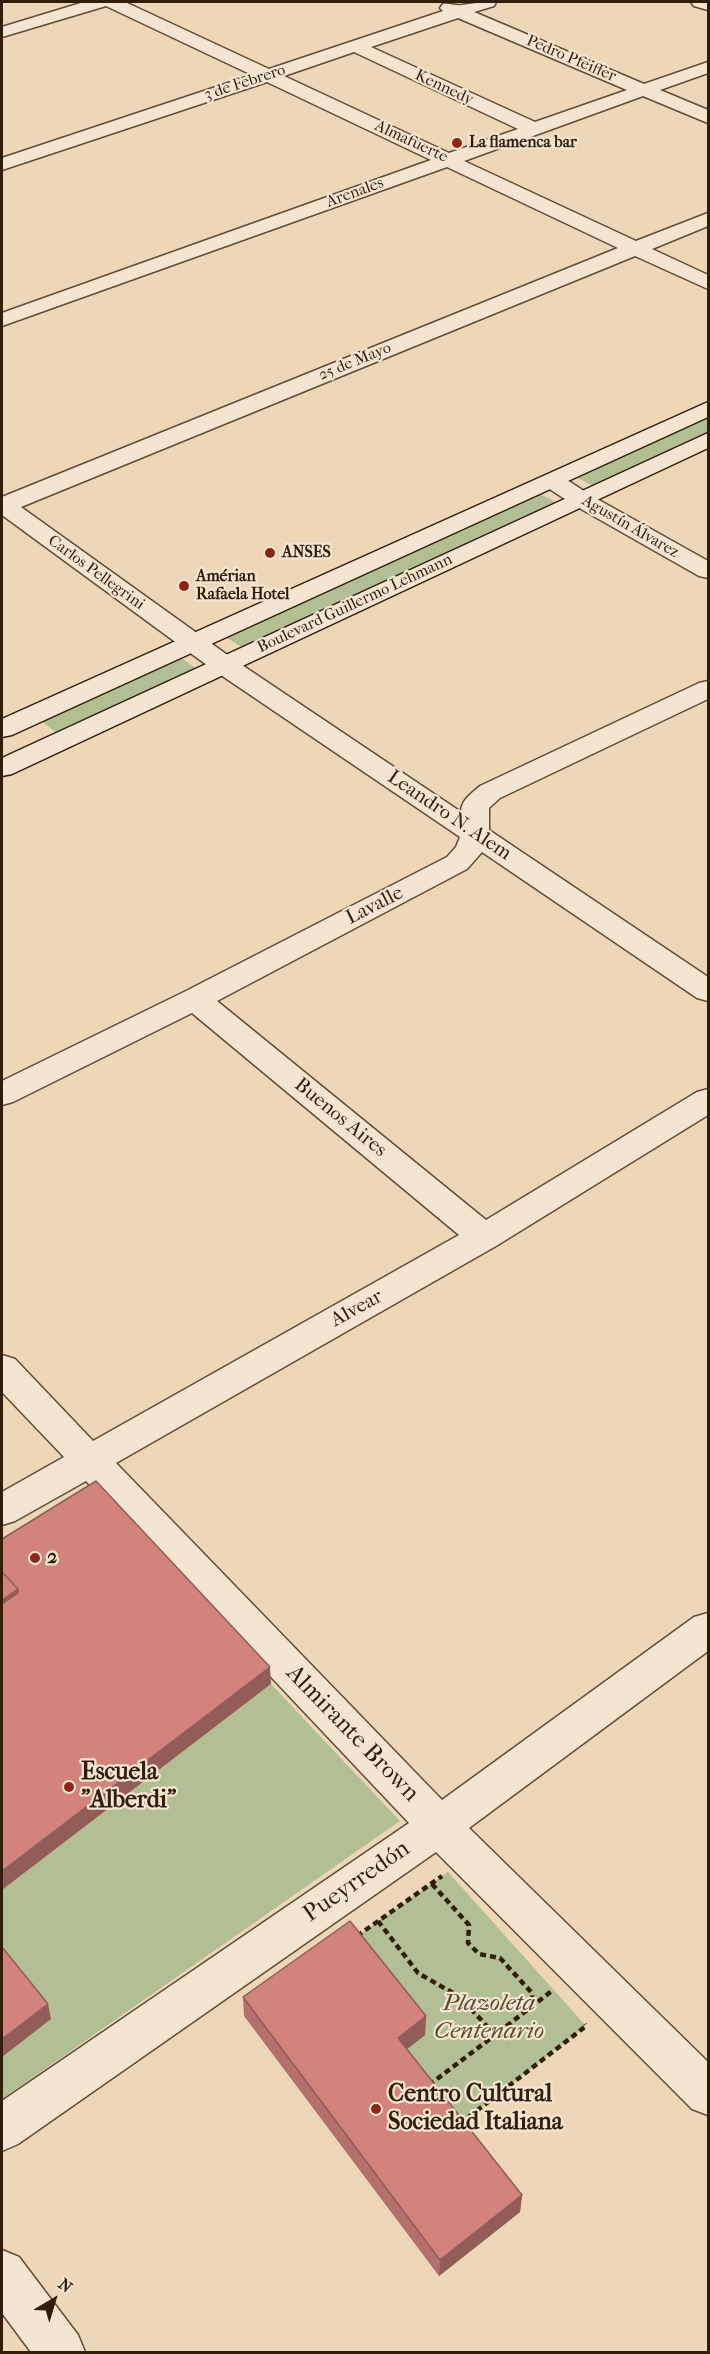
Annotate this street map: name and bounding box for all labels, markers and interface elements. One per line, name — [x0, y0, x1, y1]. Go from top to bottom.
street label: Pedro Pfeiffer — [523, 31, 619, 87]
street label: 3 de Febrero — [202, 61, 288, 105]
street label: Kennedy — [412, 66, 476, 110]
street label: Almafuerte — [371, 117, 451, 167]
place label: La flamenca bar — [469, 133, 577, 153]
marker: La flamenca bar — [450, 136, 464, 150]
street label: Arenales — [324, 174, 386, 212]
street label: 25 de Mayo — [316, 339, 394, 385]
street label: Agustín Álvarez — [578, 491, 682, 563]
street label: Carlos Pellegrini — [44, 532, 148, 614]
place label: ANSES — [282, 543, 331, 563]
marker: ANSES — [263, 546, 277, 560]
street label: Boulevard Guillermo Lehmann — [255, 550, 455, 658]
place label: Amérian Rafaela Hotel — [196, 567, 290, 605]
marker: Amérian Rafaela Hotel — [177, 579, 191, 593]
street label: Leandro N. Alem — [383, 766, 515, 866]
street label: Lavalle — [342, 881, 408, 931]
street label: Buenos Aires — [289, 1073, 391, 1163]
street label: Alvear — [327, 1285, 387, 1333]
place label: 2 — [47, 1546, 57, 1570]
marker: 2 — [28, 1551, 42, 1565]
street label: Almirante Brown — [279, 1660, 425, 1808]
place label: Escuela "Alberdi" — [81, 1759, 176, 1815]
marker: Escuela "Alberdi" — [62, 1780, 76, 1794]
street label: Pueyrredón — [298, 1835, 416, 1929]
park label: Plazoleta Centenario — [434, 1990, 544, 2046]
place label: Centro Cultural Sociedad Italiana — [388, 2081, 563, 2137]
marker: Centro Cultural Sociedad Italiana — [369, 2102, 383, 2116]
north arrow — [24, 2270, 84, 2330]
text: N — [55, 2274, 76, 2297]

